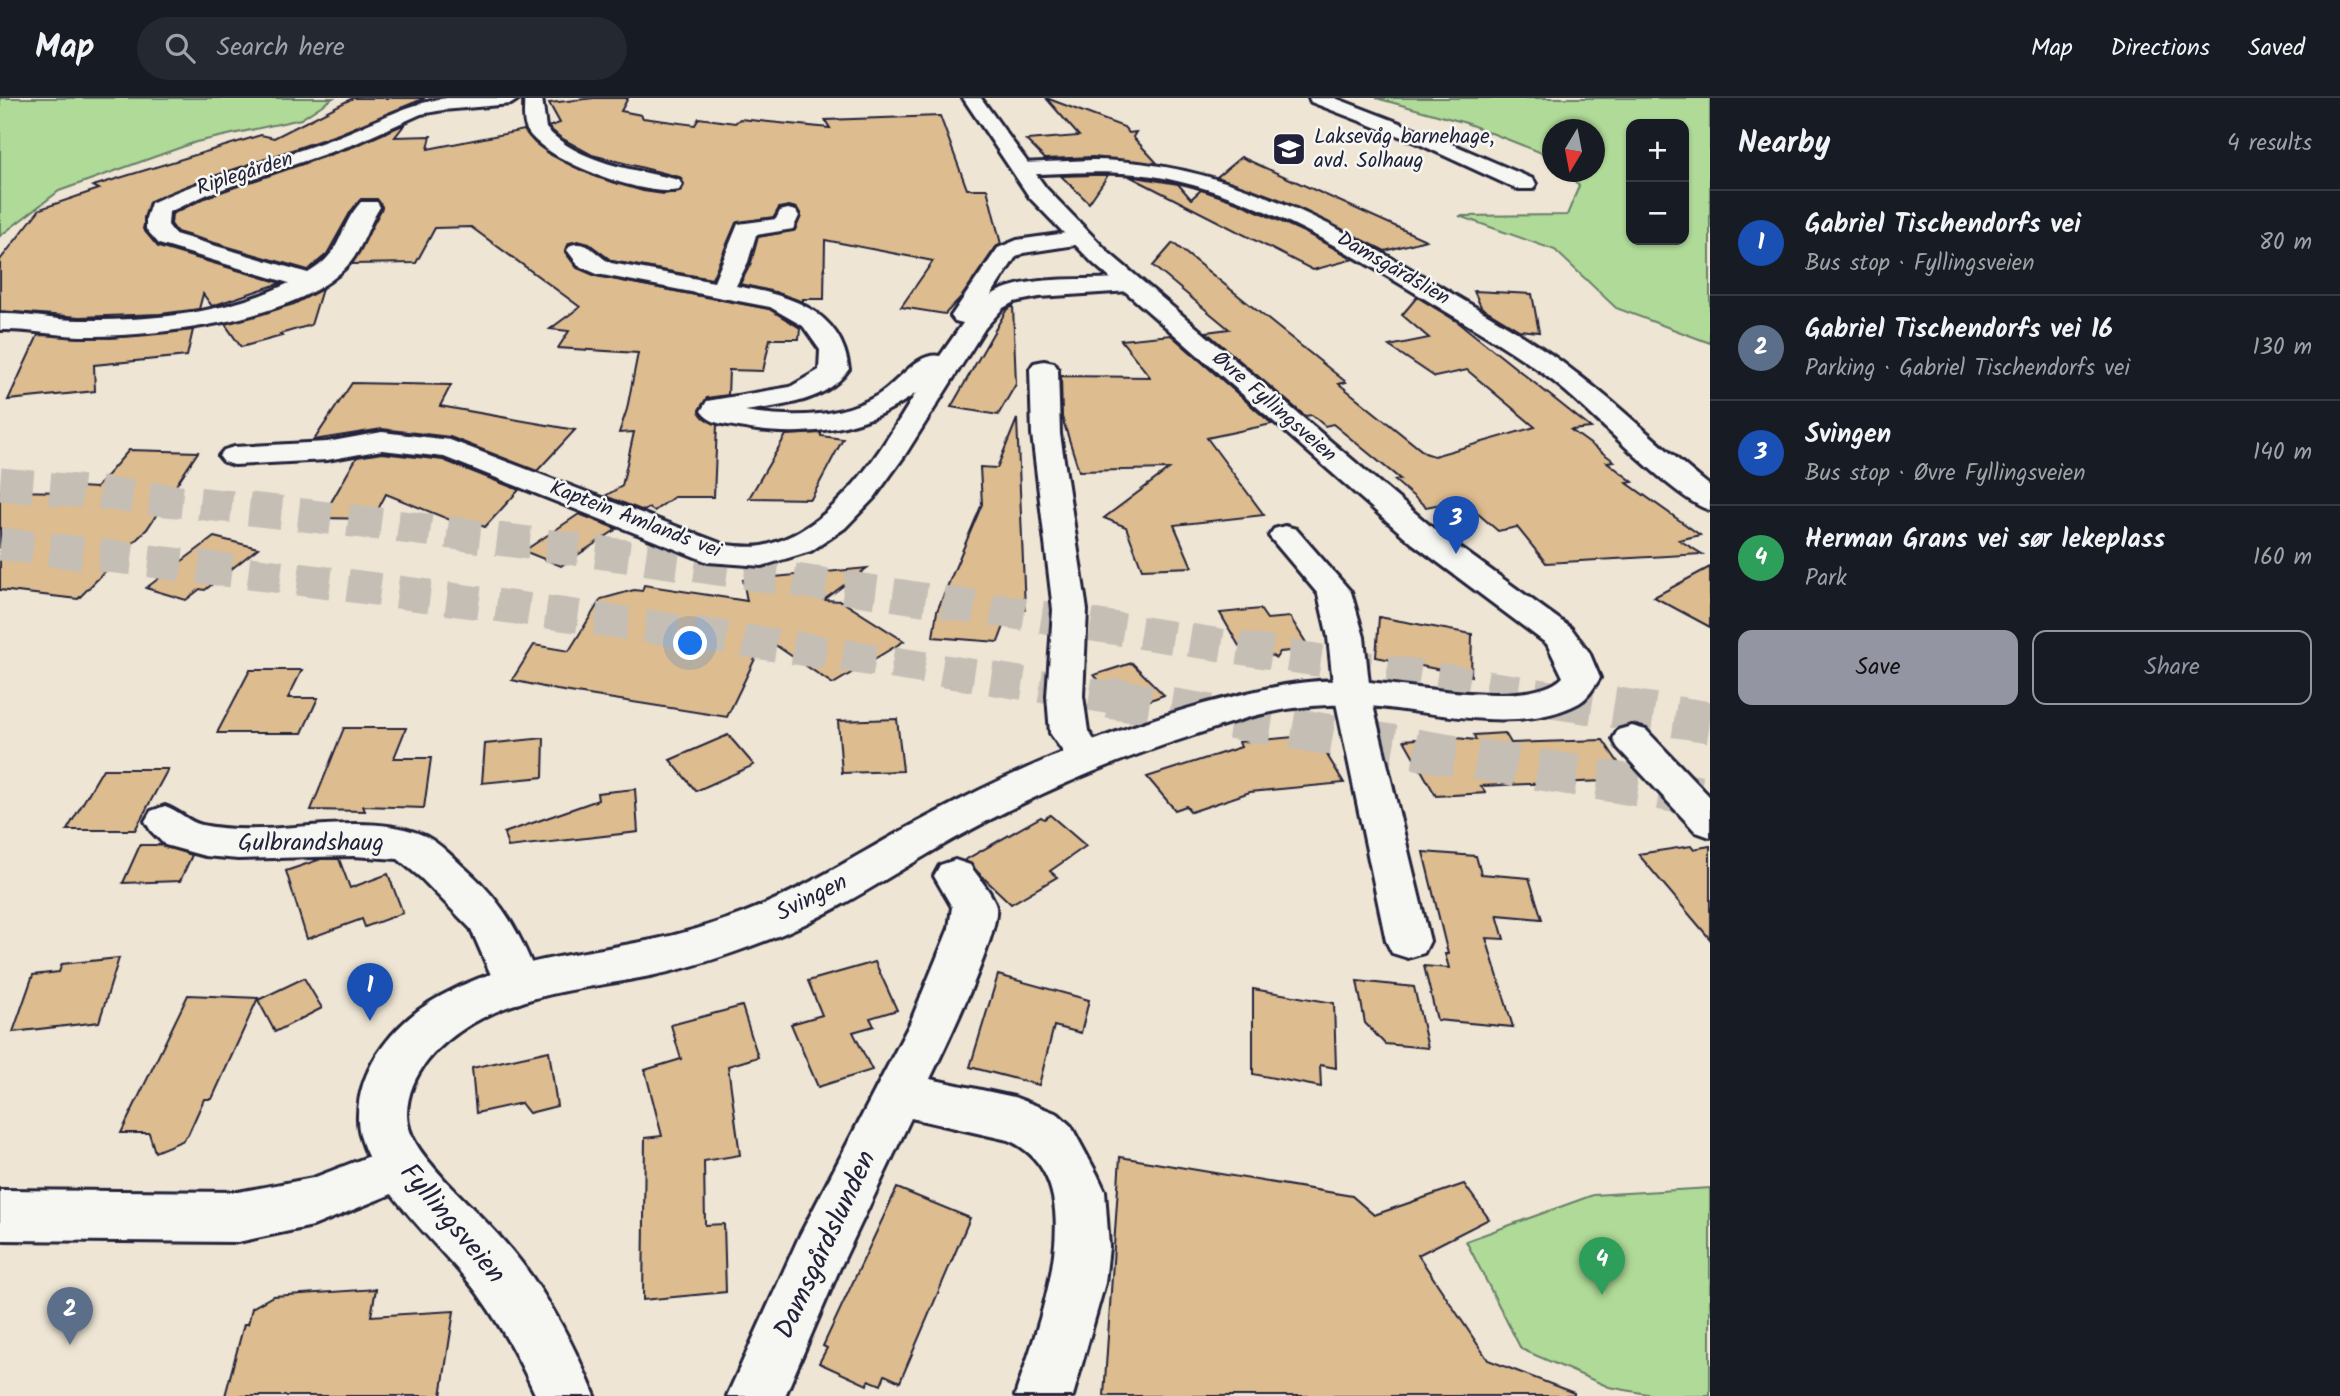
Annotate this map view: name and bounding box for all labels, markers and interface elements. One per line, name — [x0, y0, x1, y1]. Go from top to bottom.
search box — [137, 17, 627, 80]
text: Map — [35, 22, 95, 75]
text: Search here — [217, 27, 345, 69]
icon: search — [161, 29, 199, 67]
text: Map — [2031, 29, 2073, 68]
text: Directions — [2111, 29, 2210, 68]
text: Saved — [2248, 29, 2305, 68]
north arrow — [1542, 119, 1605, 182]
map controls — [1626, 119, 1689, 245]
button: + — [1626, 119, 1689, 182]
text: Nearby — [1738, 120, 1830, 168]
place label: Laksevåg barnehage, avd. Solhaug — [1314, 121, 1495, 178]
text: 4 results — [2227, 126, 2312, 162]
school or university icon: Laksevåg barnehage, avd. Solhaug — [1270, 130, 1308, 168]
street label: Riplegården — [192, 143, 298, 205]
button: − — [1626, 182, 1689, 245]
text: Gabriel Tischendorfs vei — [1805, 204, 2081, 246]
street label: Damsgårdslien — [1330, 223, 1456, 315]
text: 1 — [1758, 225, 1764, 261]
text: 80 m — [2259, 225, 2312, 261]
text: Bus stop · Fyllingsveien — [1805, 246, 2034, 282]
text: Gabriel Tischendorfs vei 16 — [1805, 309, 2113, 351]
text: 2 — [1754, 330, 1768, 366]
text: 130 m — [2253, 330, 2312, 366]
street label: Øvre Fyllingsveien — [1204, 343, 1344, 471]
text: Parking · Gabriel Tischendorfs vei — [1805, 351, 2130, 387]
text: Svingen — [1805, 414, 1891, 456]
text: 3 — [1755, 435, 1767, 471]
text: 140 m — [2253, 435, 2312, 471]
text: Bus stop · Øvre Fyllingsveien — [1805, 456, 2085, 492]
street label: Kaptein Amlands vei — [544, 472, 726, 568]
pin: 3 — [1433, 496, 1479, 554]
text: Herman Grans vei sør lekeplass — [1805, 519, 2165, 561]
text: 4 — [1755, 540, 1767, 576]
text: 160 m — [2253, 540, 2312, 576]
text: Park — [1805, 561, 1847, 597]
your location — [673, 626, 707, 660]
button: Save — [1738, 630, 2018, 705]
button: Share — [2032, 630, 2312, 705]
street label: Gulbrandshaug — [238, 824, 384, 863]
street label: Svingen — [769, 863, 855, 933]
pin: 1 — [347, 963, 393, 1021]
street label: Damsgårdslunden — [763, 1143, 889, 1347]
street label: Fyllingsveien — [388, 1153, 516, 1295]
pin: 4 — [1579, 1237, 1625, 1295]
pin: 2 — [47, 1287, 93, 1345]

